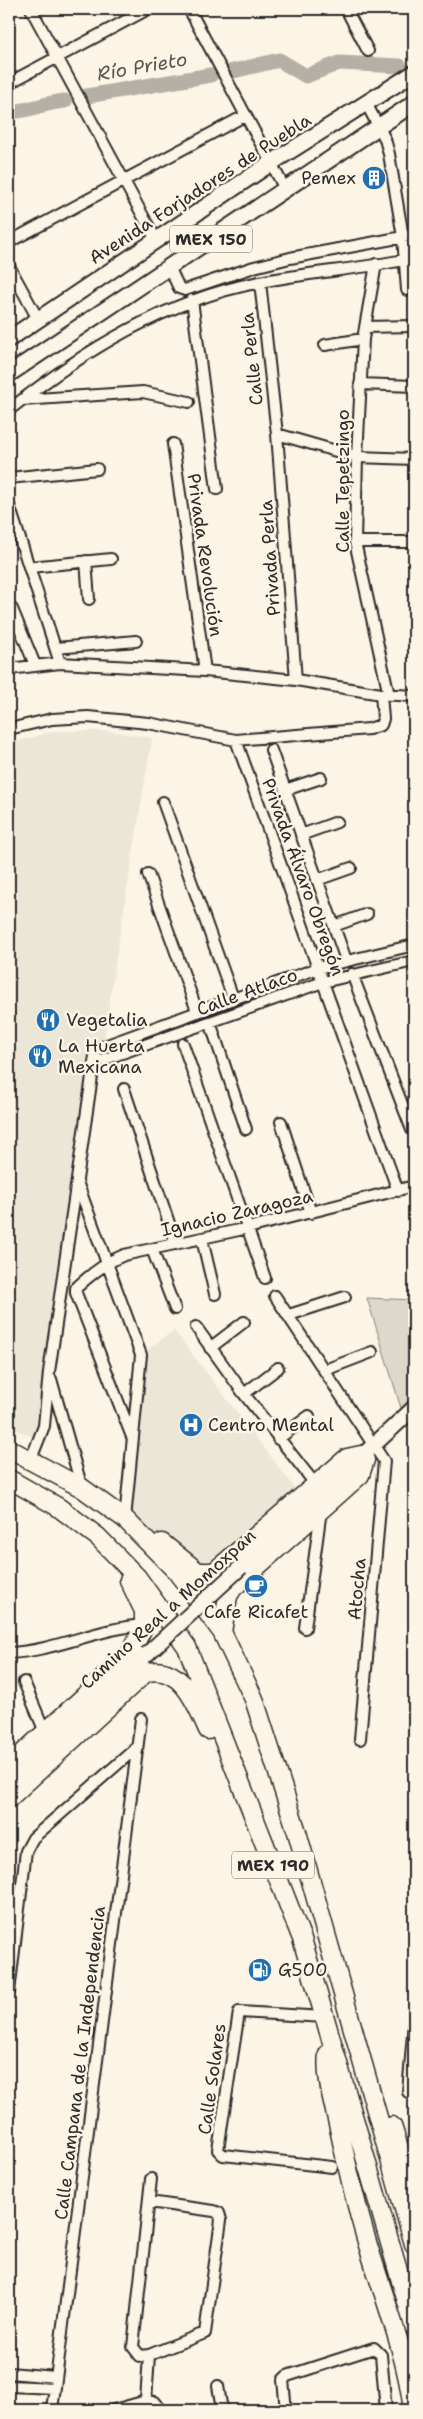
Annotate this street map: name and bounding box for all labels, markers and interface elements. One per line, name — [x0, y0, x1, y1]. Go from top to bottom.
water label: Río Prieto — [95, 46, 189, 87]
street label: Avenida Forjadores de Puebla — [84, 108, 316, 270]
building icon: Pemex — [361, 165, 387, 191]
place label: Pemex — [301, 166, 356, 190]
road number: MEX 150 — [170, 225, 252, 252]
street label: Calle Perla — [235, 311, 269, 407]
street label: Calle Tepetzingo — [331, 409, 355, 553]
street label: Privada Revolución — [182, 472, 228, 638]
street label: Privada Perla — [254, 499, 286, 617]
street label: Privada Álvaro Obregón — [256, 775, 350, 979]
street label: Calle Atlaco — [193, 963, 301, 1021]
restaurant icon: Vegetalia — [35, 1007, 61, 1033]
place label: Vegetalia — [66, 1008, 147, 1032]
place label: La Huerta Mexicana — [58, 1034, 145, 1079]
restaurant icon: La Huerta Mexicana — [27, 1043, 53, 1069]
street label: Ignacio Zaragoza — [159, 1184, 315, 1242]
hospital icon: Centro Mental — [178, 1412, 204, 1438]
place label: Centro Mental — [208, 1413, 334, 1437]
street label: Camino Real a Momoxpan — [75, 1524, 261, 1694]
street label: Atocha — [342, 1557, 372, 1621]
cafe icon: Cafe Ricafet — [243, 1573, 269, 1599]
place label: Cafe Ricafet — [204, 1600, 308, 1624]
road number: MEX 190 — [232, 1852, 314, 1878]
street label: Calle Campana de la Independencia — [49, 1905, 111, 2221]
fuel station icon: G500 — [247, 1957, 273, 1983]
place label: G500 — [278, 1958, 328, 1982]
street label: Calle Solares — [192, 2022, 232, 2136]

